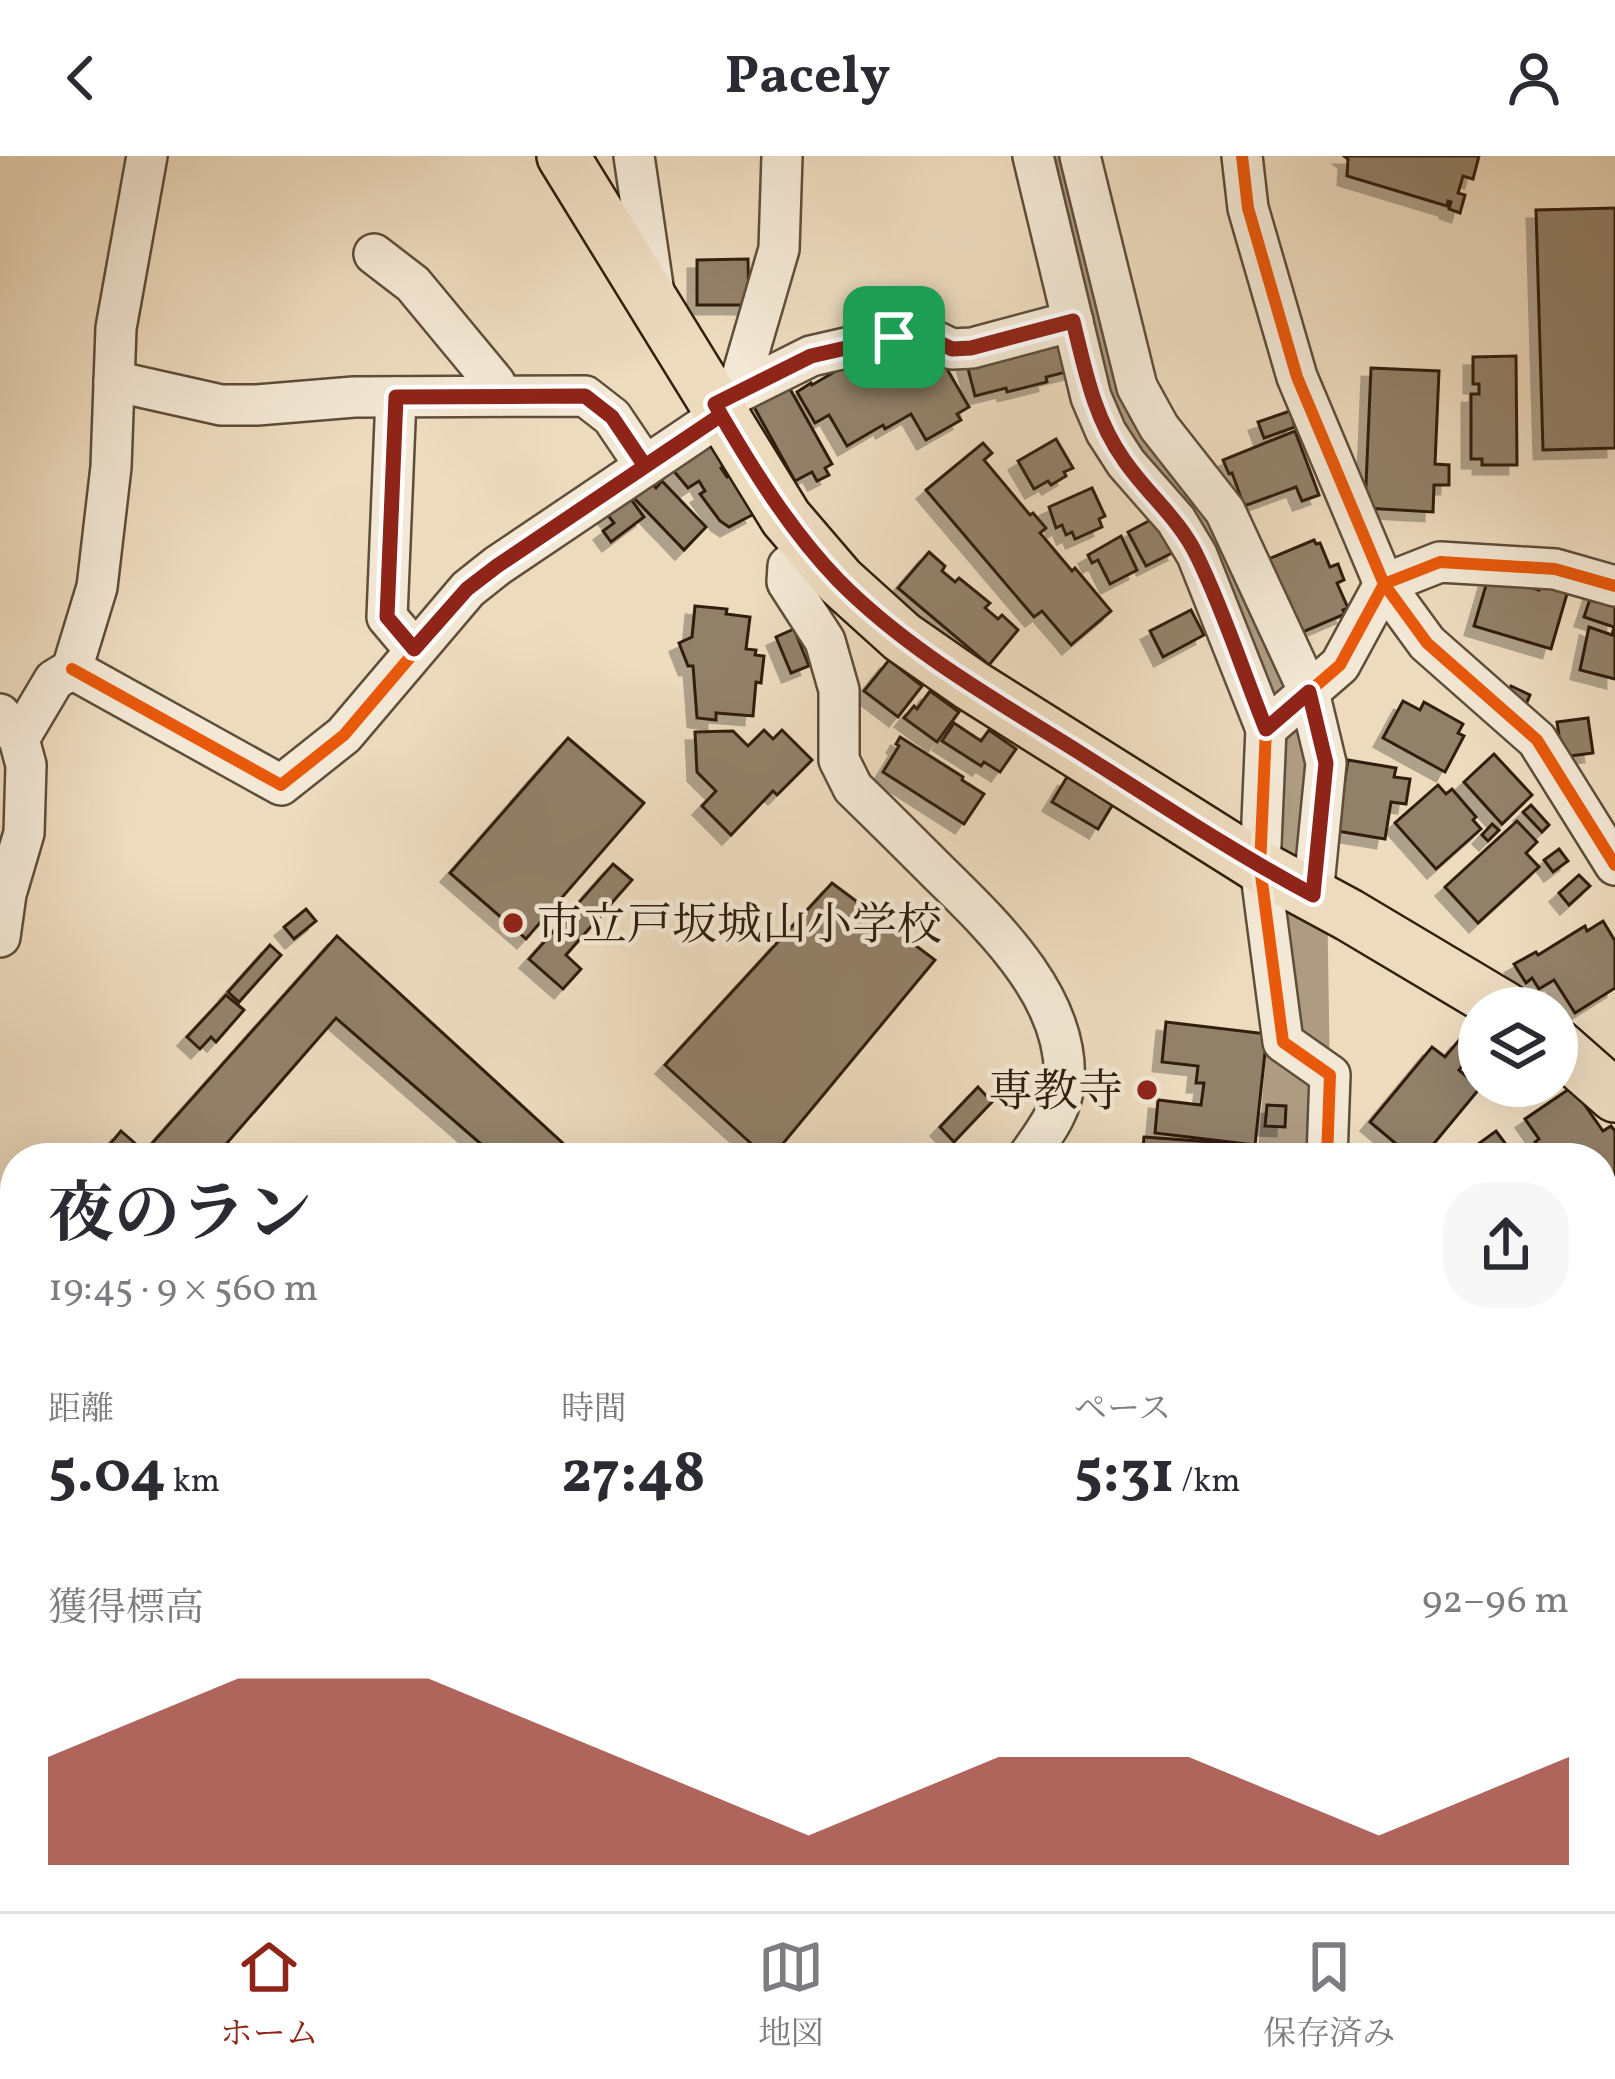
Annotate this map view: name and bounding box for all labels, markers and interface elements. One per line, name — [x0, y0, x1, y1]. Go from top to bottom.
text: Pacely — [725, 41, 890, 116]
icon: back — [48, 45, 114, 111]
icon: person — [1501, 45, 1567, 111]
pin — [843, 286, 945, 388]
icon: arrive — [861, 304, 927, 370]
place label: 市立戸坂城山小学校 — [537, 896, 942, 959]
marker: 市立戸坂城山小学校 — [500, 910, 526, 936]
map controls — [1458, 987, 1578, 1107]
button: layers — [1458, 987, 1578, 1107]
place label: 専教寺 — [988, 1063, 1123, 1126]
marker: 専教寺 — [1134, 1077, 1160, 1103]
text: 夜のラン — [48, 1172, 312, 1264]
button: share — [1443, 1182, 1569, 1308]
text: 19:45 · 9 × 560 m — [48, 1263, 318, 1317]
text: 距離 — [48, 1388, 114, 1434]
text: 時間 — [561, 1388, 627, 1434]
text: ペース — [1074, 1388, 1171, 1434]
text: 5.04 — [48, 1434, 166, 1517]
text: 27:48 — [561, 1434, 706, 1517]
text: 5:31 — [1074, 1434, 1175, 1517]
text: km — [166, 1460, 220, 1506]
text: /km — [1175, 1460, 1240, 1506]
text: 92–96 m — [1422, 1575, 1569, 1629]
text: 獲得標高 — [48, 1583, 204, 1637]
tab: ホーム — [220, 1934, 319, 2059]
tab: 地図 — [758, 1934, 824, 2059]
tab: 保存済み — [1263, 1934, 1395, 2059]

